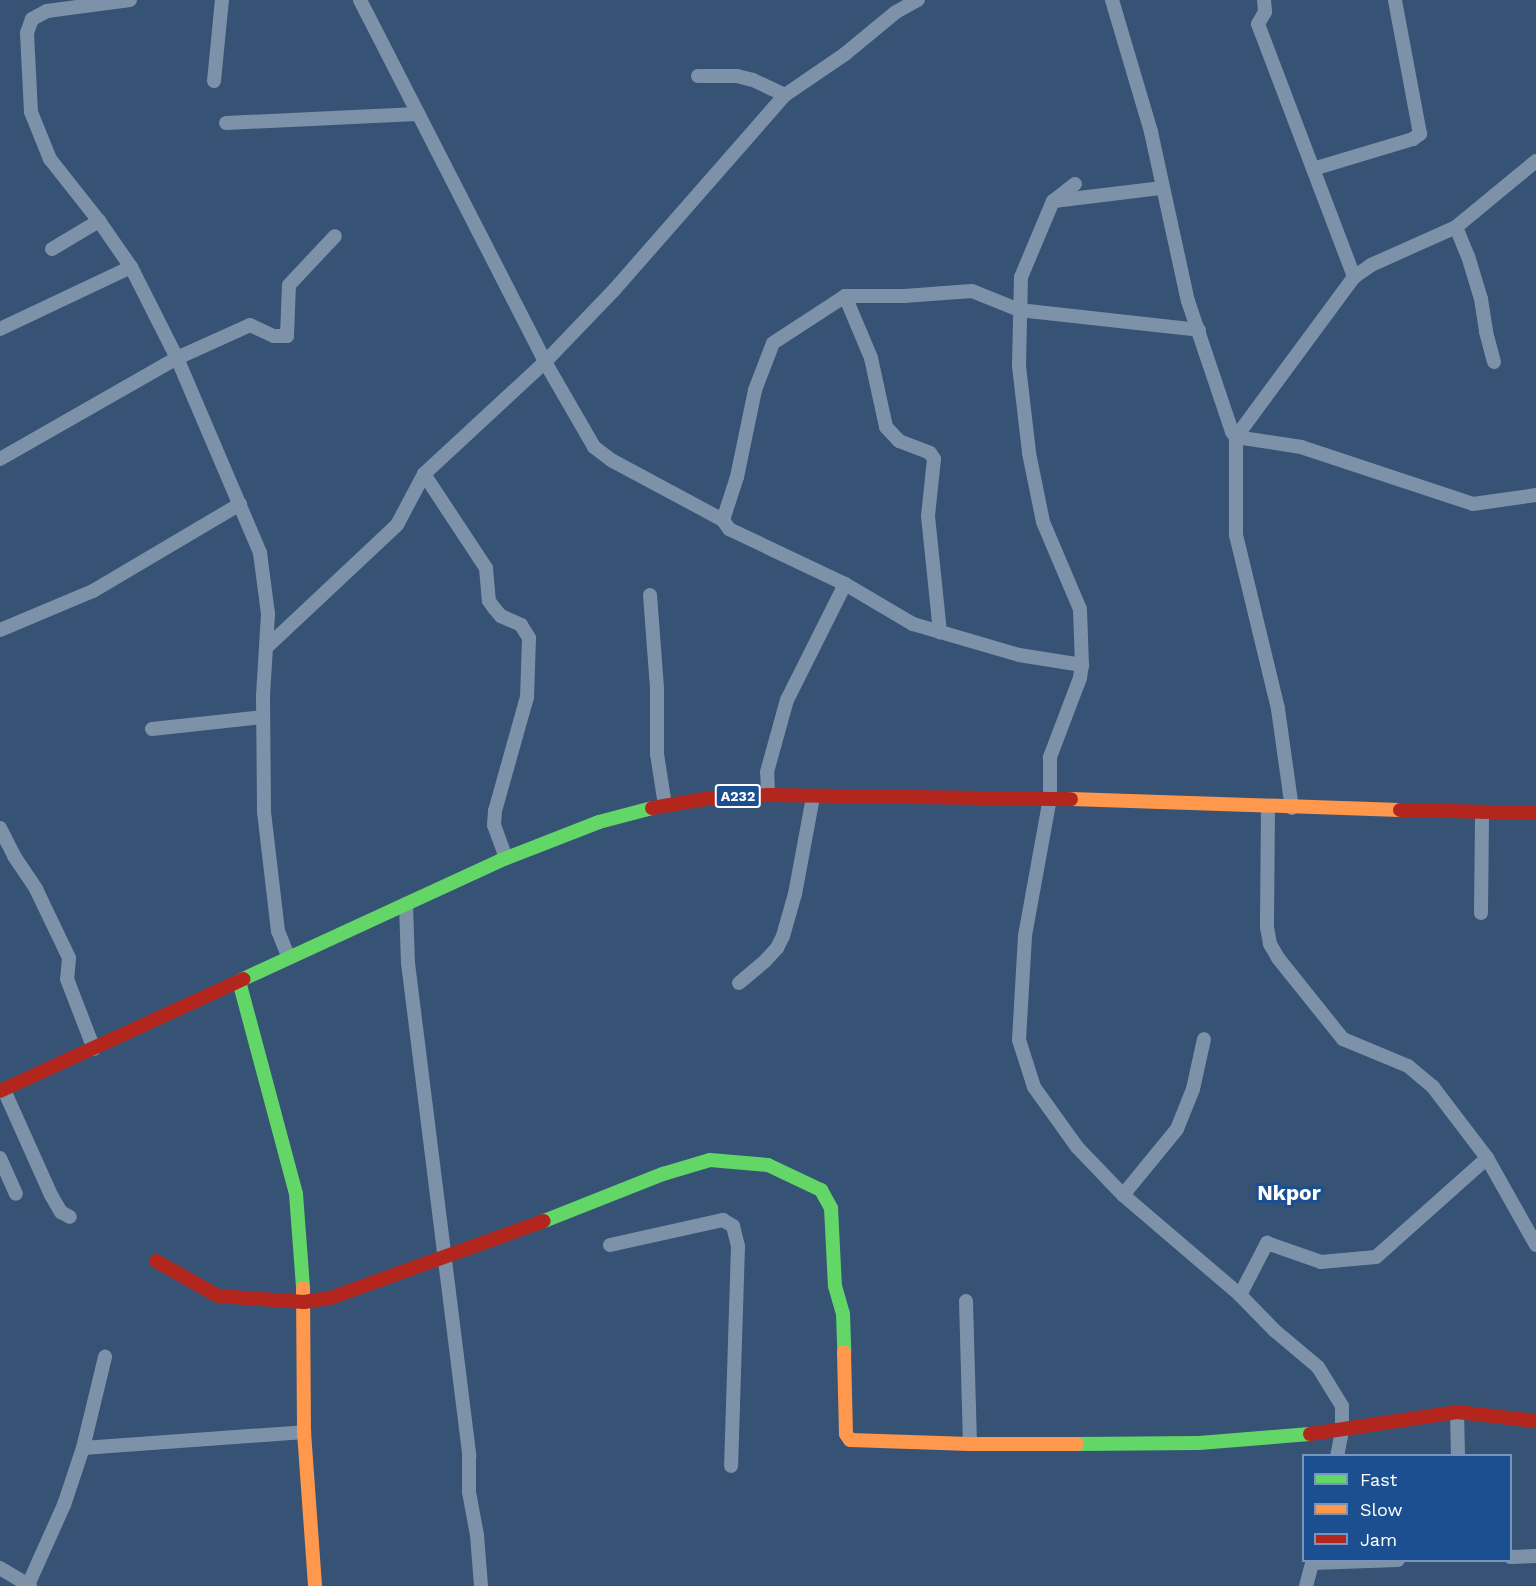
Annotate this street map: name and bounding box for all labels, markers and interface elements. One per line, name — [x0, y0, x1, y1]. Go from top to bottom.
road number: A232 — [714, 785, 762, 807]
district label: Nkpor — [1257, 1180, 1321, 1206]
legend — [1302, 1454, 1512, 1562]
text: Fast — [1360, 1469, 1397, 1490]
text: Slow — [1360, 1499, 1403, 1520]
text: Jam — [1360, 1529, 1397, 1550]

